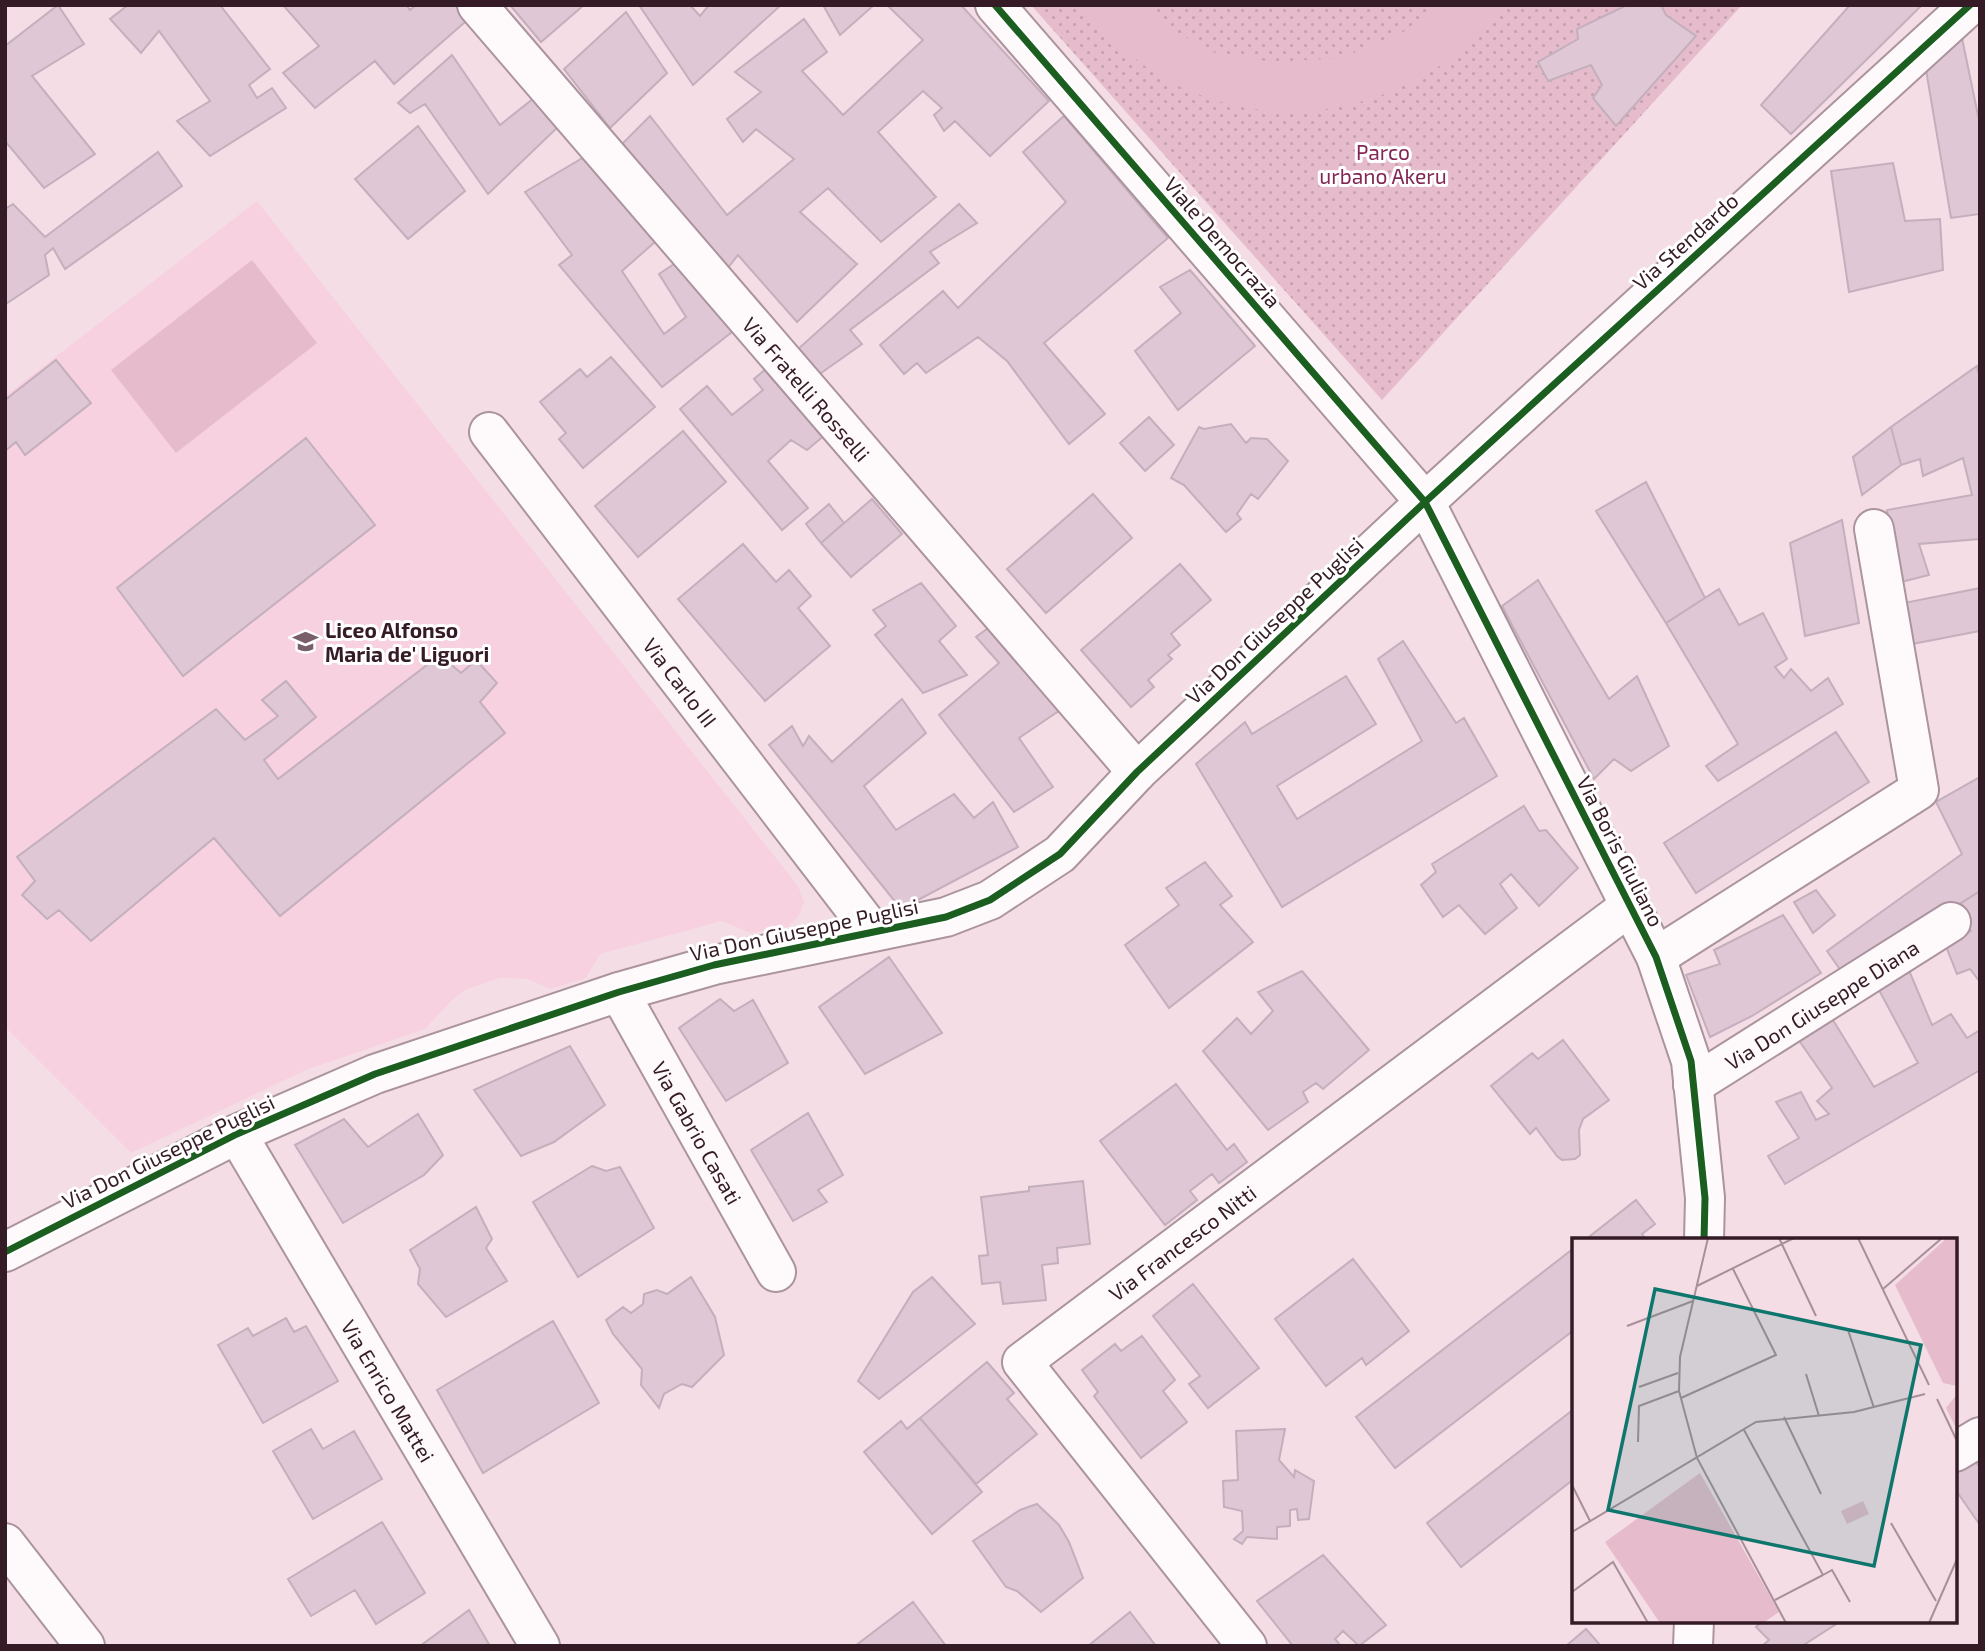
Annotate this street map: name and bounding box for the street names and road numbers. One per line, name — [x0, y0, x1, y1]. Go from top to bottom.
street label: Viale Democrazia — [1159, 172, 1287, 312]
street label: Via Stendardo — [1627, 187, 1743, 295]
street label: Via Fratelli Rosselli — [738, 311, 876, 466]
street label: Via Don Giuseppe Puglisi — [1180, 531, 1368, 709]
street label: Via Carlo III — [639, 632, 723, 731]
street label: Via Boris Giuliano — [1572, 772, 1670, 930]
street label: Via Don Giuseppe Puglisi — [687, 893, 921, 965]
street label: Via Don Giuseppe Diana — [1720, 933, 1923, 1074]
street label: Via Gabrio Casati — [648, 1056, 748, 1208]
street label: Via Don Giuseppe Puglisi — [58, 1089, 278, 1213]
street label: Via Francesco Nitti — [1103, 1179, 1260, 1305]
street label: Via Enrico Mattei — [337, 1315, 441, 1466]

